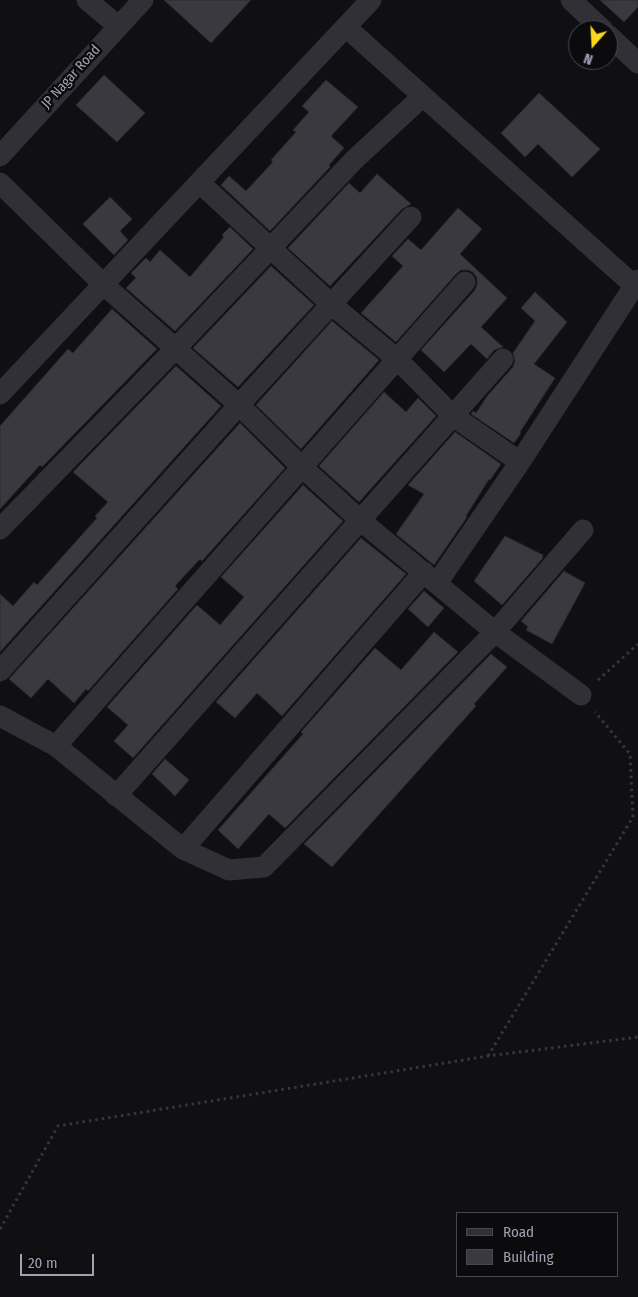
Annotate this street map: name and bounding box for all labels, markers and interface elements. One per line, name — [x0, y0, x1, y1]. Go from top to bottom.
north arrow — [568, 20, 618, 70]
street label: JP Nagar Road — [38, 42, 104, 112]
text: N — [582, 49, 595, 68]
legend — [456, 1212, 618, 1277]
text: Road — [503, 1223, 534, 1241]
scale bar — [22, 1244, 96, 1276]
text: Building — [503, 1248, 554, 1266]
text: 20 m — [28, 1254, 58, 1272]

